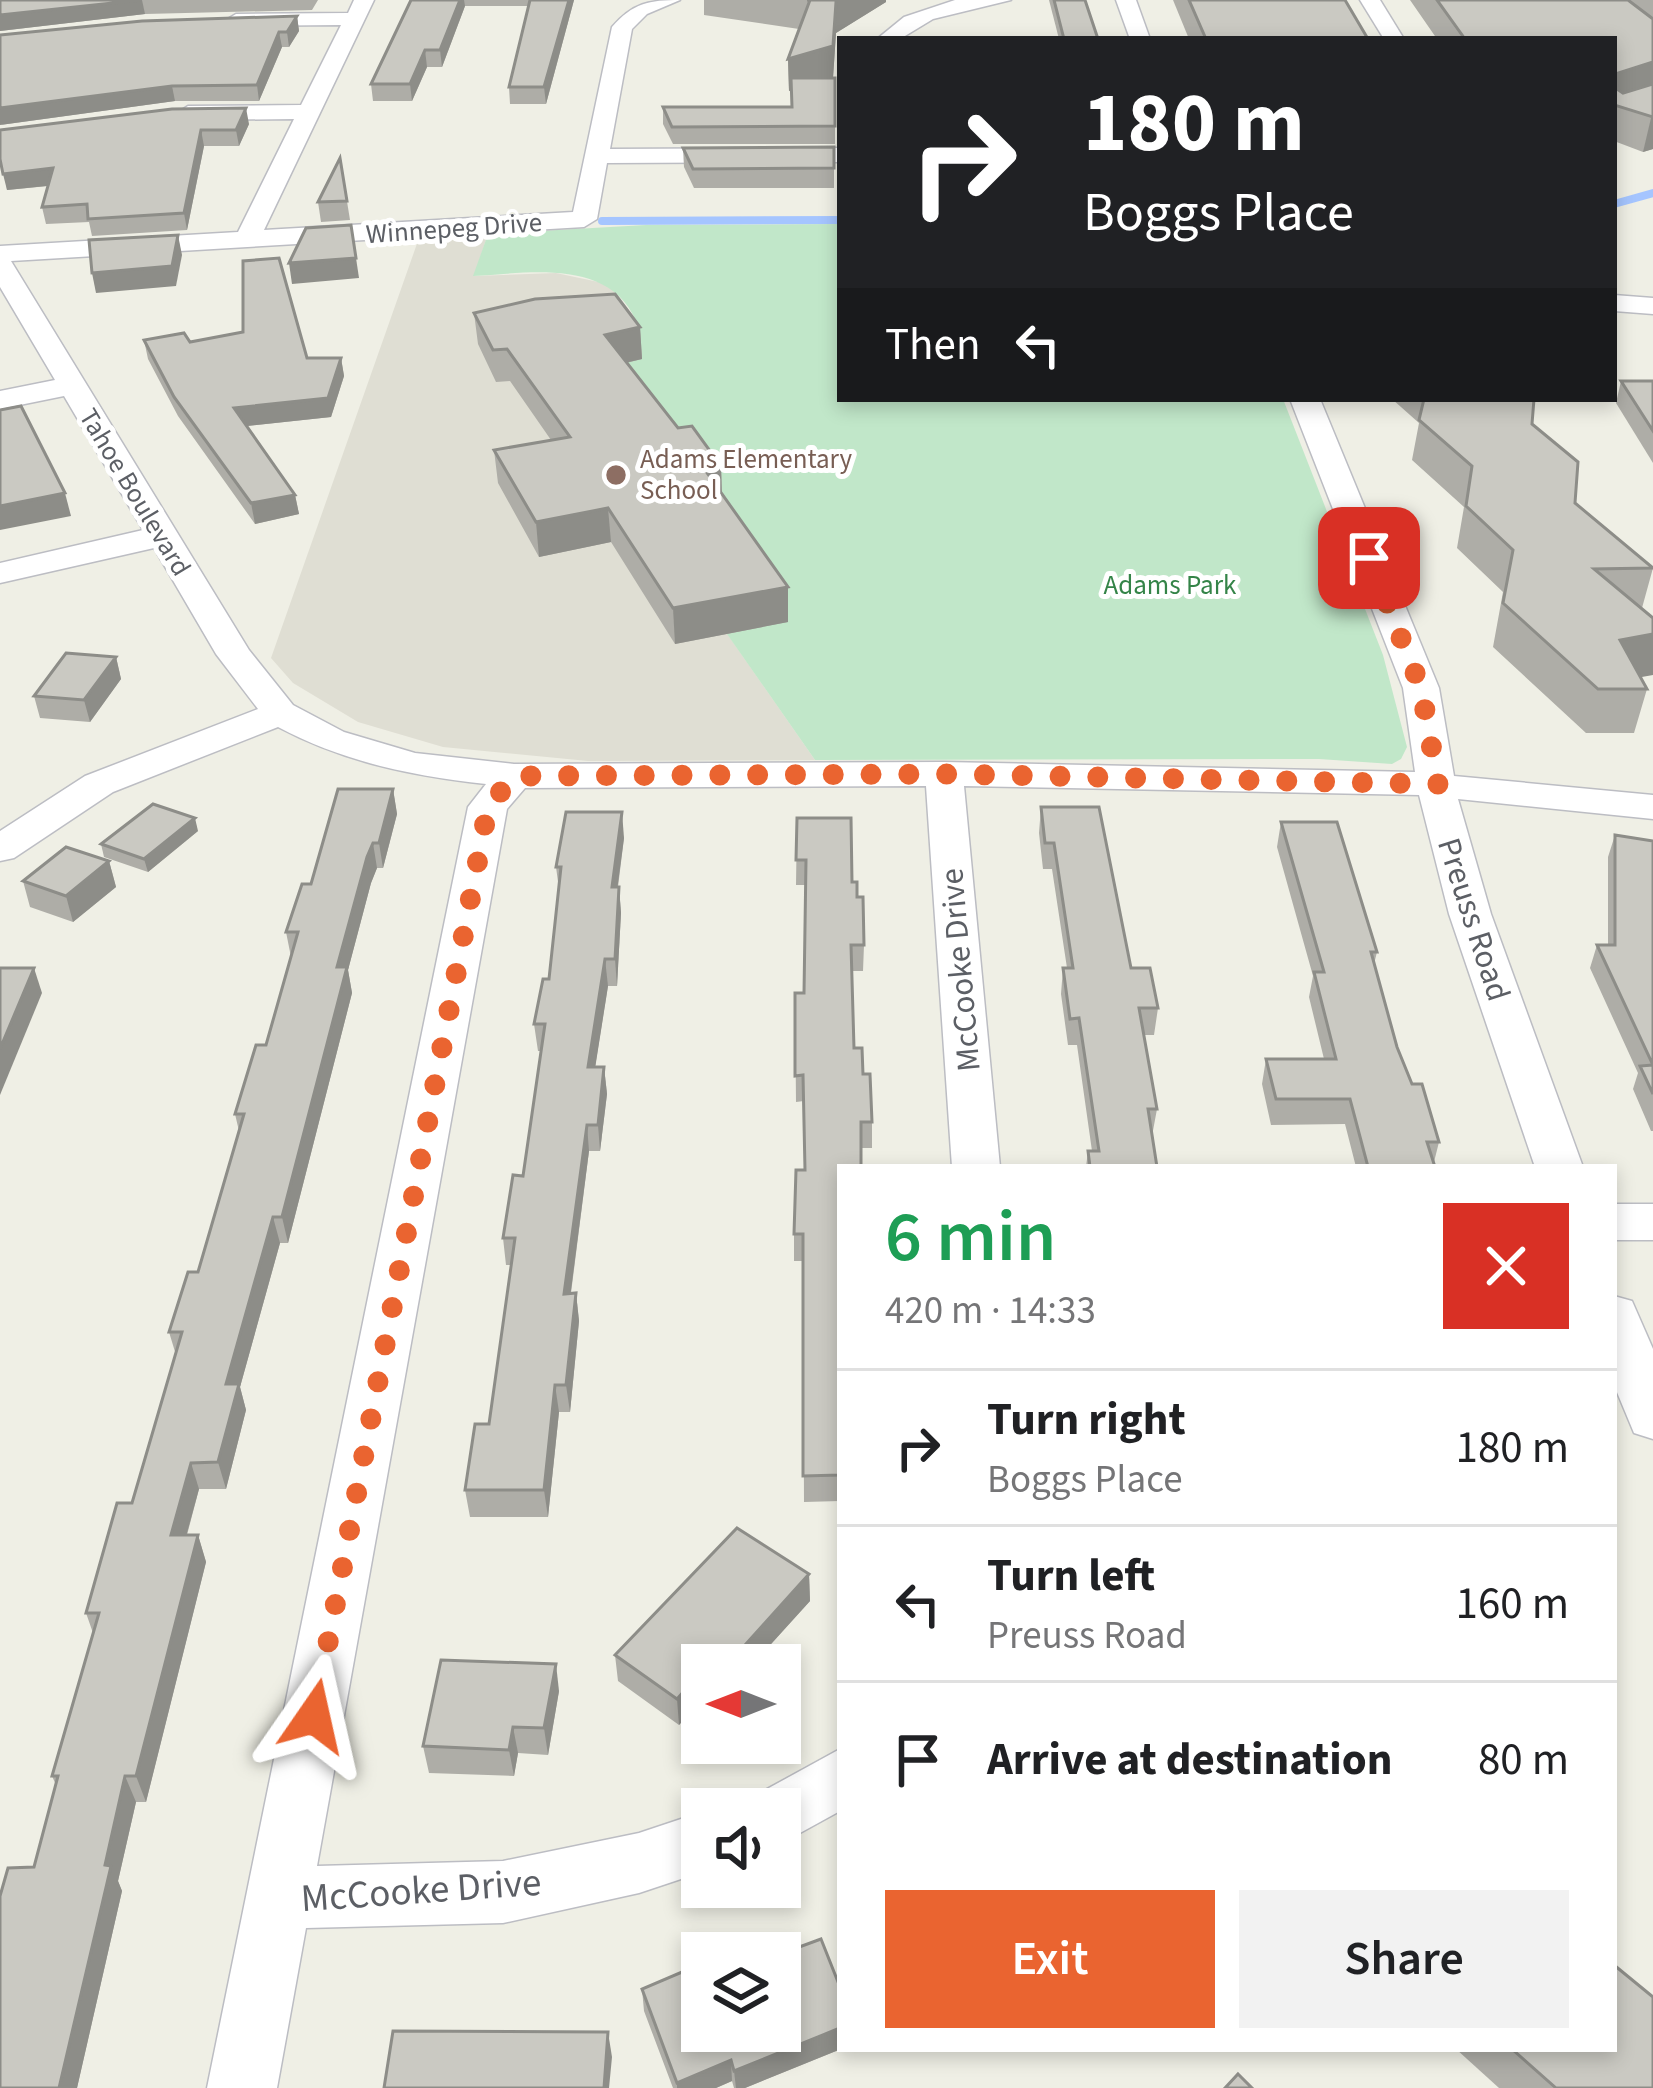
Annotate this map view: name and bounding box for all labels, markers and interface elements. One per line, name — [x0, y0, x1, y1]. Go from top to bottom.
text: 180 m — [1083, 64, 1305, 184]
icon: right — [885, 84, 1041, 240]
text: Boggs Place — [1083, 175, 1354, 252]
street label: Winnepeg Drive — [365, 203, 543, 254]
icon: left — [1005, 312, 1071, 378]
text: Then — [885, 313, 981, 377]
street label: Tahoe Boulevard — [69, 401, 200, 584]
place label: Adams Elementary School — [640, 440, 853, 510]
marker: Adams Elementary School — [603, 462, 629, 488]
pin — [1318, 507, 1420, 609]
icon: arrive — [1336, 525, 1402, 591]
park label: Adams Park — [1104, 566, 1237, 605]
street label: Preuss Road — [1425, 832, 1522, 1007]
street label: McCooke Drive — [928, 866, 993, 1073]
text: 6 min — [885, 1186, 1056, 1289]
button: close — [1443, 1203, 1569, 1329]
text: 420 m · 14:33 — [885, 1283, 1096, 1339]
text: Turn right — [987, 1388, 1186, 1452]
icon: right — [885, 1415, 951, 1481]
text: 180 m — [1456, 1416, 1569, 1480]
text: Boggs Place — [987, 1452, 1183, 1508]
text: Turn left — [987, 1544, 1155, 1608]
icon: left — [885, 1571, 951, 1637]
text: 160 m — [1456, 1572, 1569, 1636]
text: Preuss Road — [987, 1608, 1187, 1664]
north arrow — [681, 1644, 801, 1764]
map controls — [681, 1644, 801, 2052]
position arrow — [251, 1653, 377, 1779]
icon: arrive — [885, 1727, 951, 1793]
text: Arrive at destination — [987, 1728, 1392, 1792]
text: 80 m — [1478, 1728, 1569, 1792]
button: sound — [681, 1788, 801, 1908]
street label: McCooke Drive — [299, 1855, 543, 1927]
button: Exit — [885, 1890, 1215, 2028]
button: Share — [1239, 1890, 1569, 2028]
button: layers — [681, 1932, 801, 2052]

